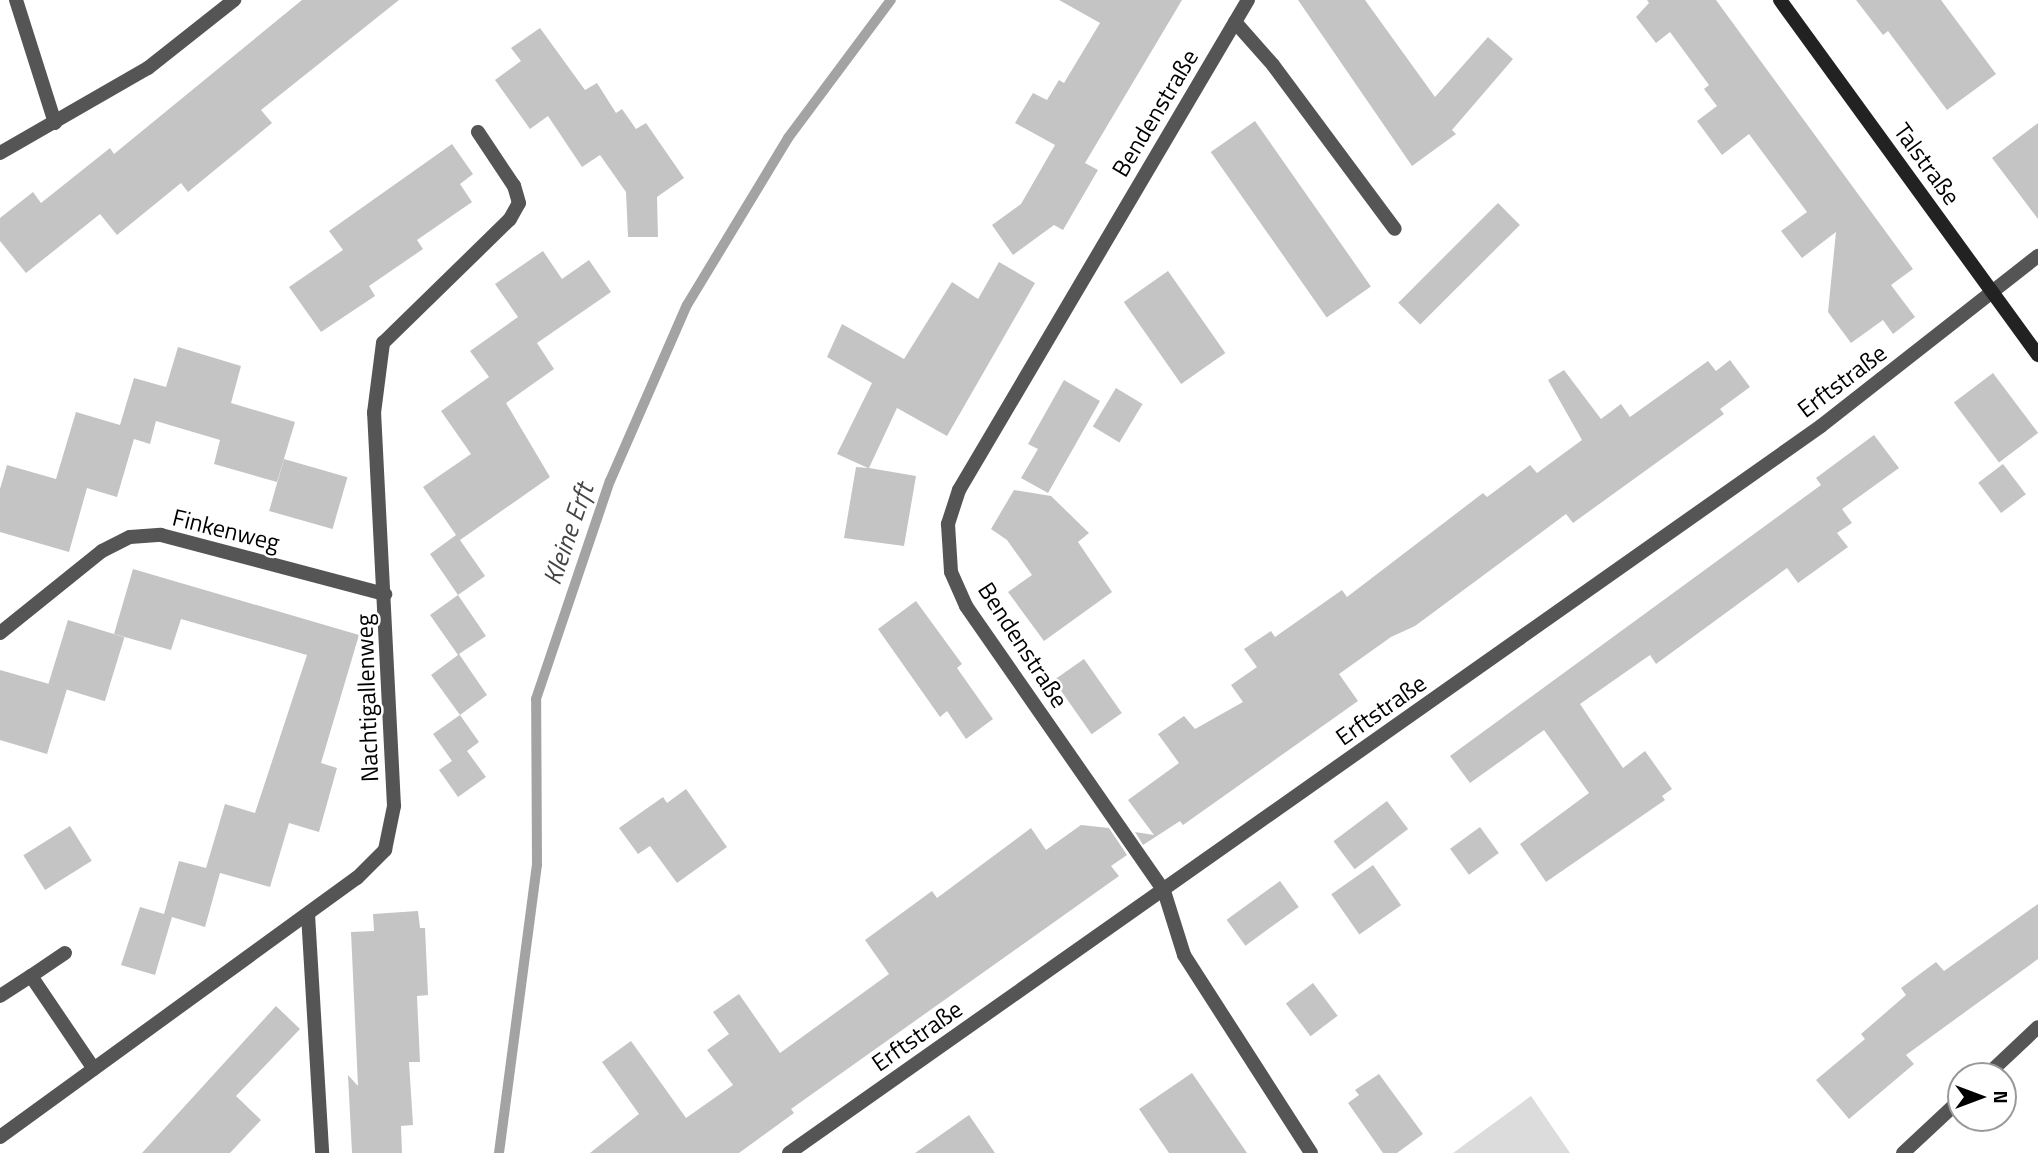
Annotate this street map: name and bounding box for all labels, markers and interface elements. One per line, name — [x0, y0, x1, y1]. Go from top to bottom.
street label: Bendenstraße — [1106, 44, 1204, 182]
street label: Talstraße — [1888, 118, 1966, 210]
street label: Erftstraße — [1792, 338, 1892, 424]
water label: Kleine Erft — [536, 479, 600, 589]
street label: Finkenweg — [169, 503, 283, 557]
street label: Bendenstraße — [972, 577, 1074, 713]
street label: Nachtigallenweg — [350, 613, 384, 783]
street label: Erftstraße — [1330, 668, 1432, 752]
street label: Erftstraße — [866, 994, 968, 1078]
north arrow — [1947, 1062, 2017, 1132]
text: N — [1987, 1090, 2016, 1104]

